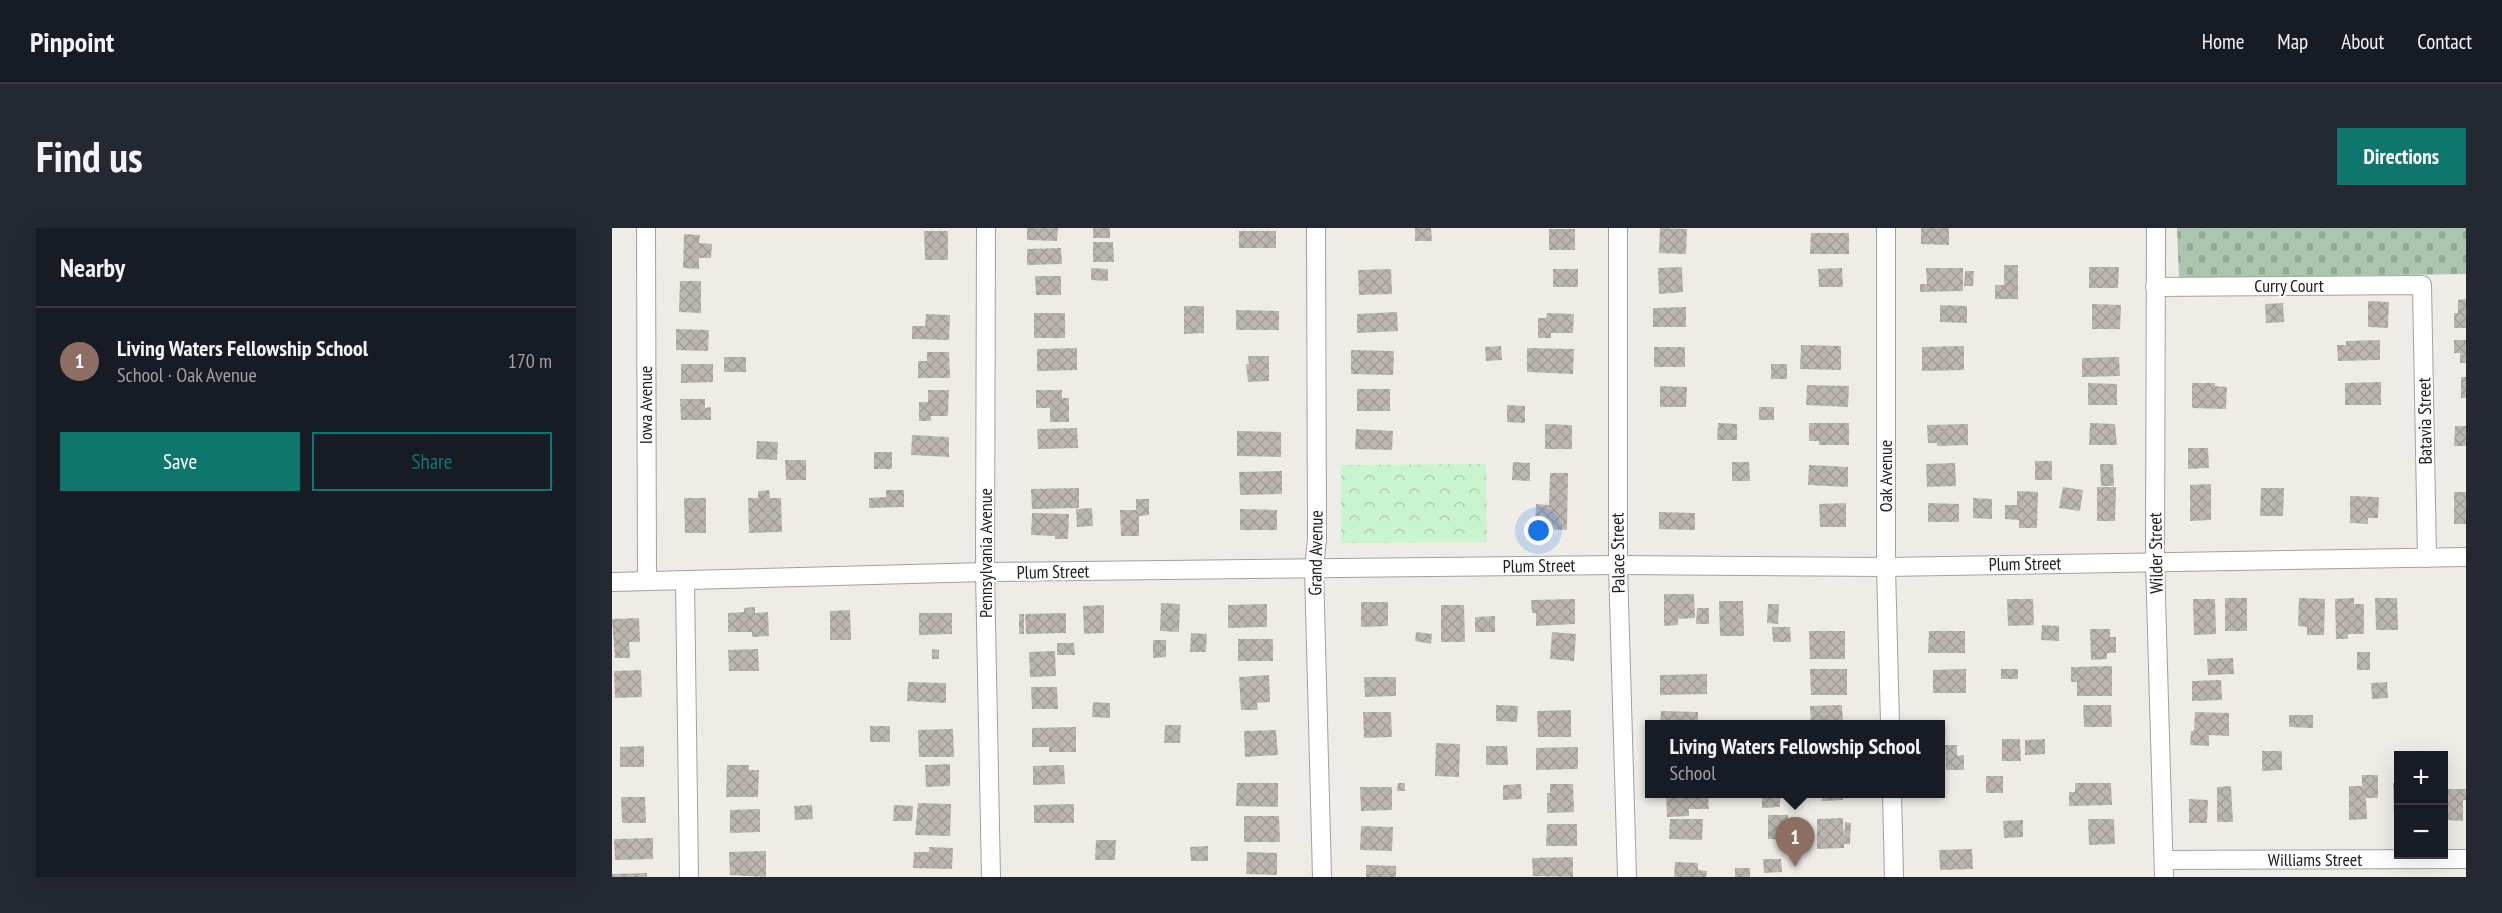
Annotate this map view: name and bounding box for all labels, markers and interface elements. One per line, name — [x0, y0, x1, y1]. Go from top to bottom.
text: Pinpoint — [30, 23, 114, 60]
text: Home — [2202, 28, 2244, 55]
text: Map — [2277, 28, 2308, 55]
text: About — [2341, 28, 2384, 55]
text: Contact — [2417, 28, 2472, 55]
button: Directions — [2337, 128, 2466, 185]
text: Find us — [36, 129, 143, 184]
text: Nearby — [60, 251, 125, 284]
street label: Curry Court — [2254, 274, 2324, 297]
text: Living Waters Fellowship School — [117, 334, 368, 362]
text: 1 — [75, 348, 84, 374]
text: 170 m — [508, 348, 552, 374]
text: School · Oak Avenue — [117, 362, 257, 388]
street label: Iowa Avenue — [634, 366, 657, 444]
street label: Batavia Street — [2412, 377, 2437, 465]
button: Save — [60, 432, 300, 491]
button: Share — [312, 432, 552, 491]
street label: Oak Avenue — [1874, 440, 1897, 512]
street label: Pennsylvania Avenue — [974, 488, 997, 618]
street label: Grand Avenue — [1303, 510, 1328, 596]
street label: Palace Street — [1605, 512, 1630, 594]
street label: Wilder Street — [2143, 512, 2168, 594]
your location — [1524, 516, 1553, 545]
street label: Plum Street — [1988, 551, 2062, 576]
street label: Plum Street — [1502, 553, 1576, 578]
street label: Plum Street — [1016, 559, 1090, 584]
popup — [1645, 720, 1945, 798]
text: Living Waters Fellowship School — [1669, 732, 1921, 760]
map controls — [2394, 751, 2448, 859]
button: + — [2394, 751, 2448, 805]
text: School — [1669, 760, 1716, 786]
button: − — [2394, 805, 2448, 859]
pin: 1 — [1776, 818, 1814, 867]
street label: Williams Street — [2268, 848, 2362, 871]

